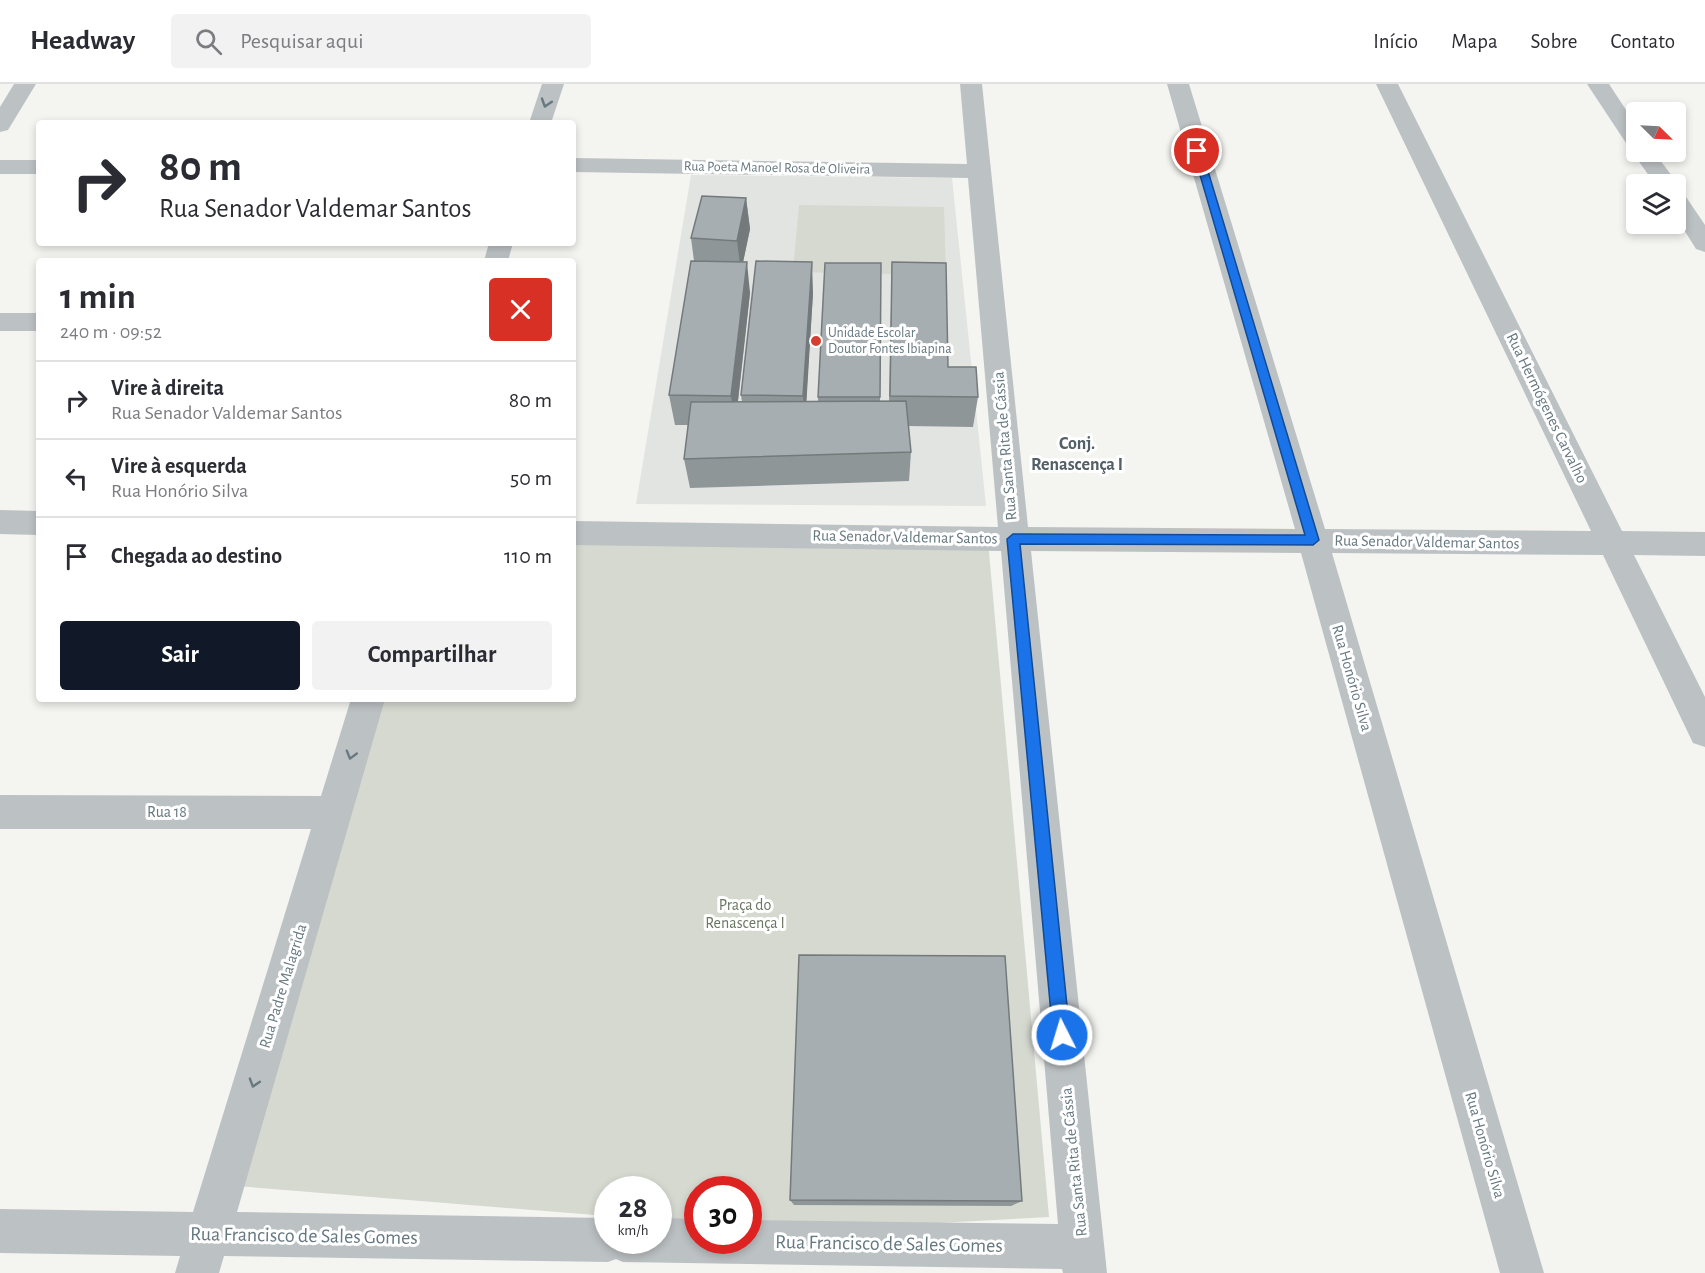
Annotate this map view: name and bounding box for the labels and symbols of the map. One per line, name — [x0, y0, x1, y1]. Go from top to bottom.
one-way arrow — [541, 98, 554, 108]
north arrow — [1626, 102, 1686, 162]
pin — [1171, 125, 1222, 176]
street label: Rua Poeta Manoel Rosa de Oliveira — [684, 159, 871, 177]
place label: Unidade Escolar Doutor Fontes Ibiapina — [828, 326, 952, 356]
street label: Rua Hermógenes Carvalho — [1504, 330, 1590, 486]
marker: Unidade Escolar Doutor Fontes Ibiapina — [809, 334, 823, 348]
street label: Rua Santa Rita de Cássia — [991, 371, 1019, 521]
district label: Conj. Renascença I — [1031, 435, 1123, 474]
street label: Rua Senador Valdemar Santos — [812, 527, 998, 547]
street label: Rua Senador Valdemar Santos — [1334, 532, 1520, 552]
street label: Rua Honório Silva — [1329, 623, 1375, 733]
one-way arrow — [346, 750, 359, 760]
street label: Rua 18 — [147, 804, 187, 820]
park label: Praça do Renascença I — [705, 897, 785, 931]
street label: Rua Padre Malagrida — [256, 922, 310, 1050]
position arrow — [1030, 1003, 1094, 1067]
one-way arrow — [249, 1077, 261, 1088]
street label: Rua Santa Rita de Cássia — [1058, 1087, 1090, 1237]
street label: Rua Honório Silva — [1462, 1090, 1508, 1200]
speed limit sign: 30 — [684, 1176, 762, 1254]
street label: Rua Francisco de Sales Gomes — [190, 1224, 418, 1248]
street label: Rua Francisco de Sales Gomes — [775, 1232, 1003, 1256]

